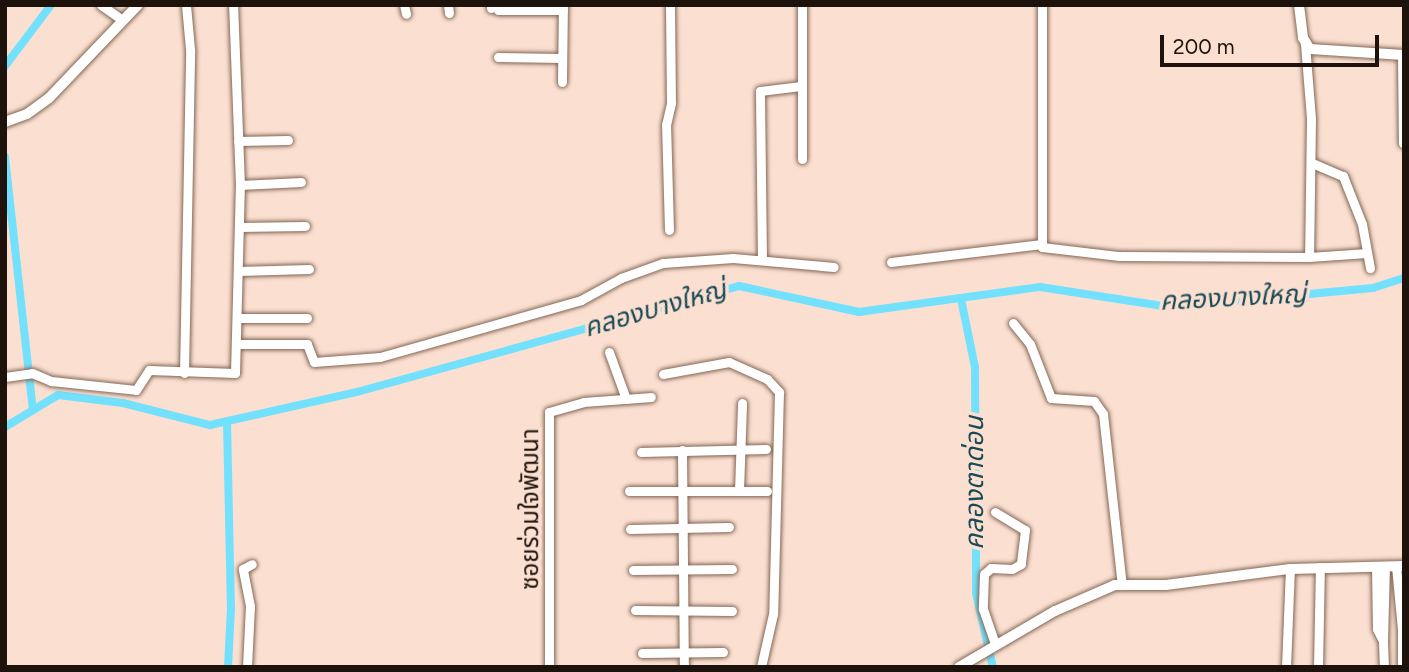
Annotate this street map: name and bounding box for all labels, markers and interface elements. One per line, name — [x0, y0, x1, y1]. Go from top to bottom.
scale bar — [1164, 21, 1383, 65]
text: 200 m — [1173, 34, 1235, 59]
water label: คลองบางใหญ่ — [580, 274, 730, 344]
water label: คลองบางใหญ่ — [1159, 279, 1307, 317]
water label: คลองตาด่อน — [959, 416, 991, 550]
street label: ซอยร่วมใจพัฒนา — [516, 428, 544, 590]

